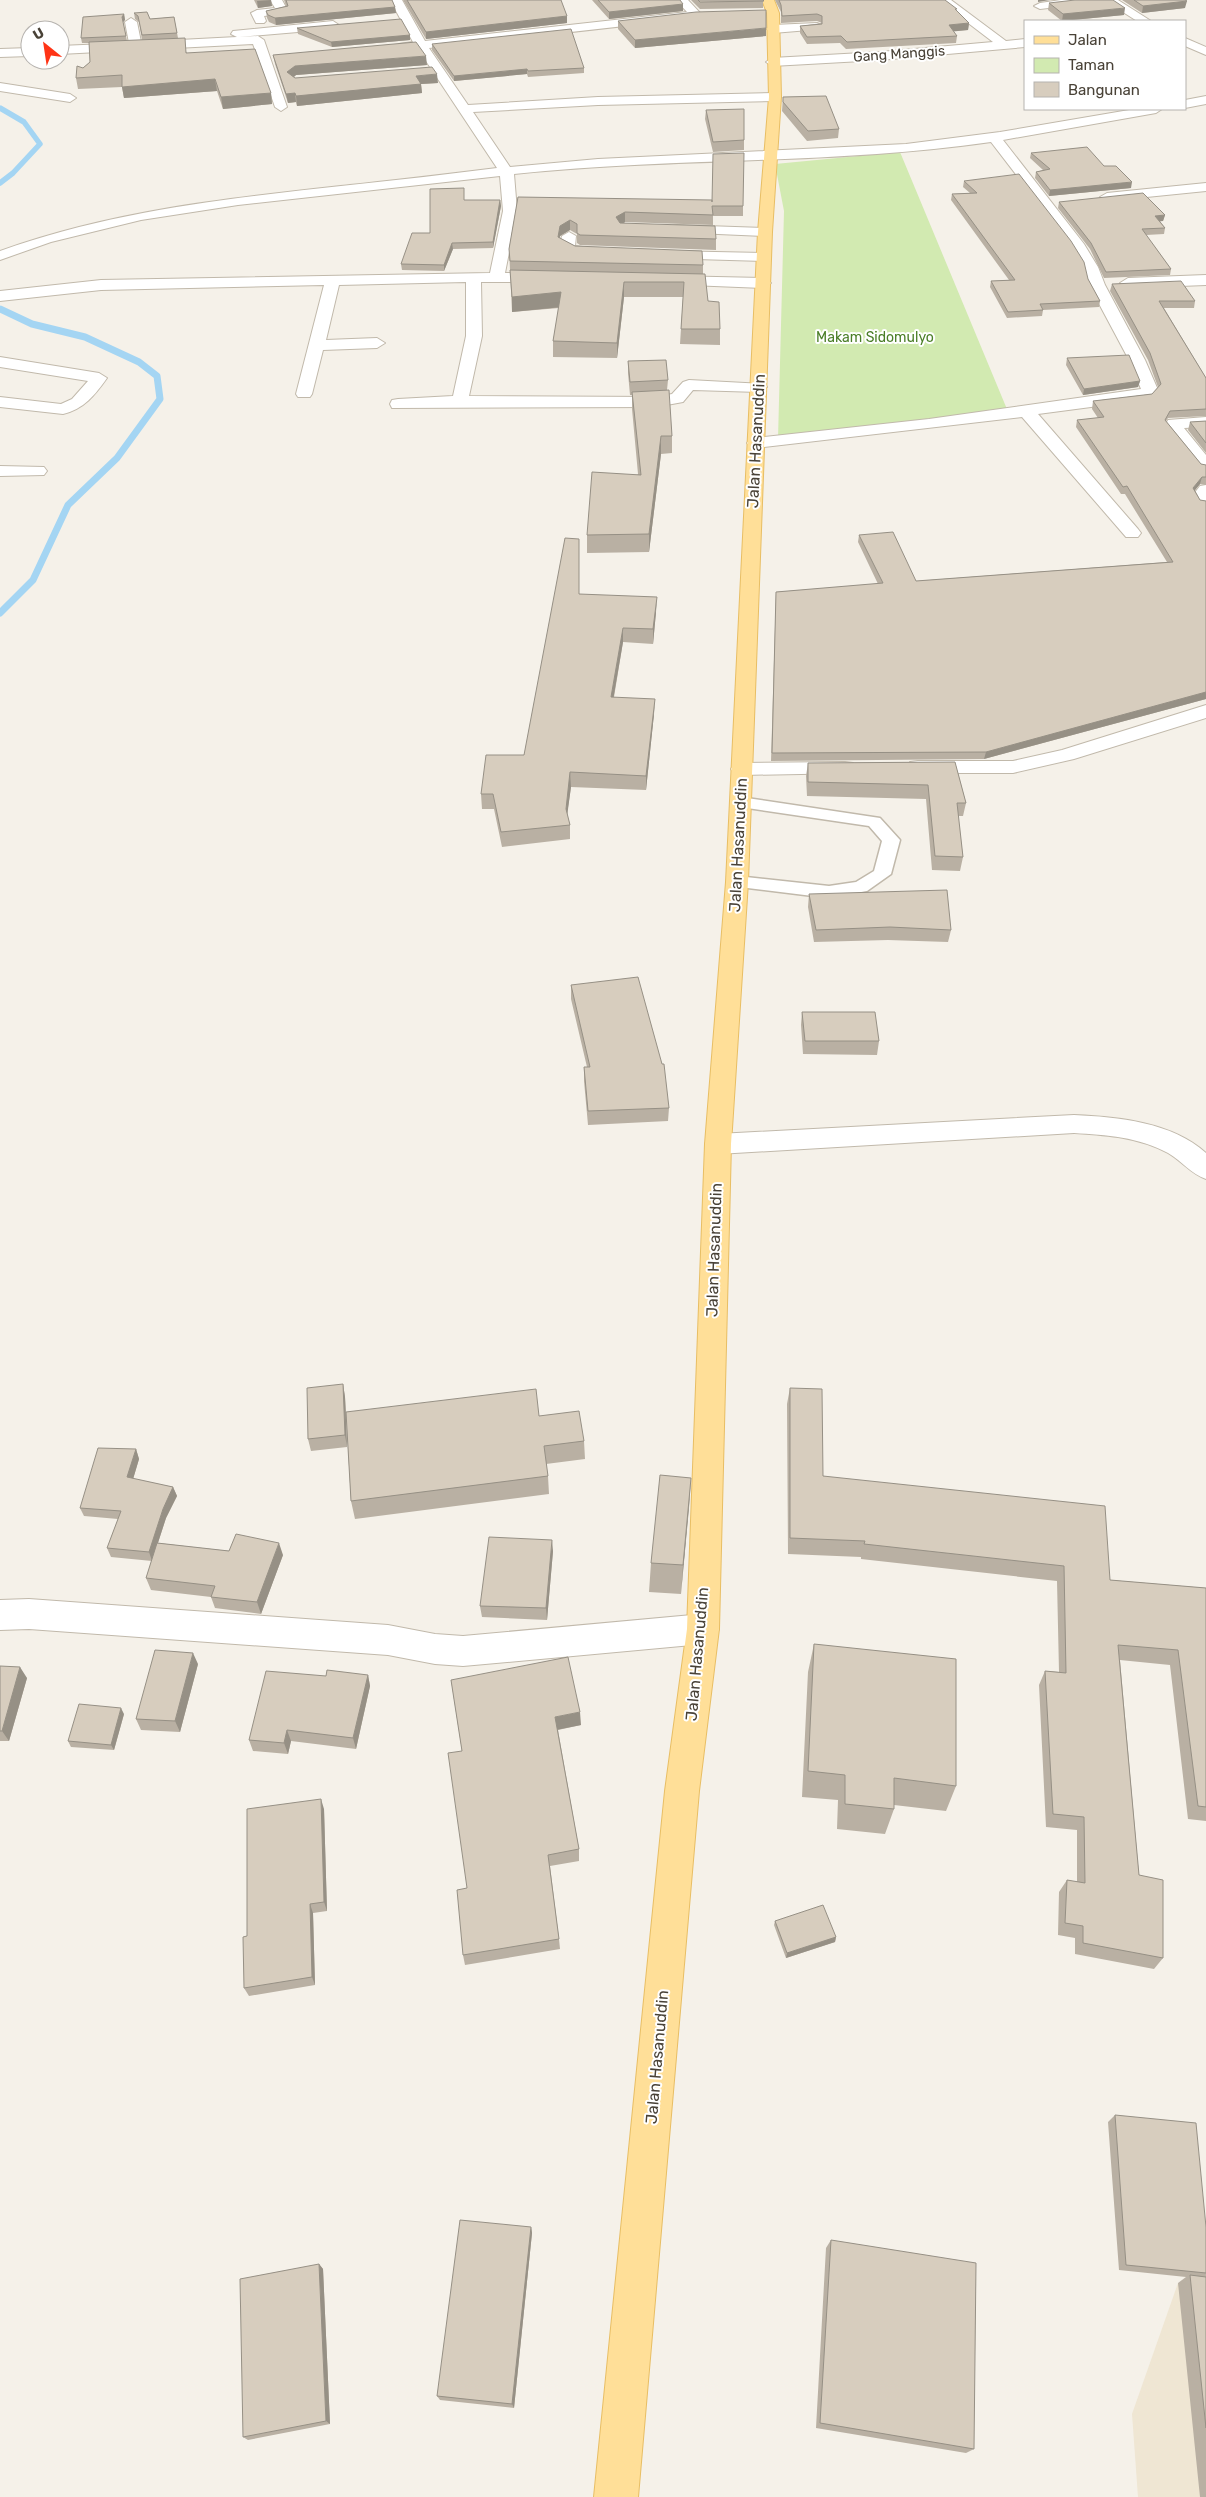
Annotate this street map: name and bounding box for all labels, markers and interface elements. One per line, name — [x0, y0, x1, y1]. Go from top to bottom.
north arrow — [20, 20, 70, 70]
legend — [1024, 20, 1186, 110]
text: U — [30, 24, 47, 44]
text: Jalan — [1068, 31, 1107, 49]
street label: Gang Manggis — [852, 42, 946, 66]
text: Taman — [1068, 56, 1114, 74]
text: Bangunan — [1068, 81, 1140, 99]
park label: Makam Sidomulyo — [816, 329, 934, 346]
street label: Jalan Hasanuddin — [743, 373, 769, 509]
street label: Jalan Hasanuddin — [725, 777, 751, 913]
street label: Jalan Hasanuddin — [702, 1182, 726, 1318]
street label: Jalan Hasanuddin — [682, 1586, 712, 1722]
street label: Jalan Hasanuddin — [642, 1989, 672, 2125]

